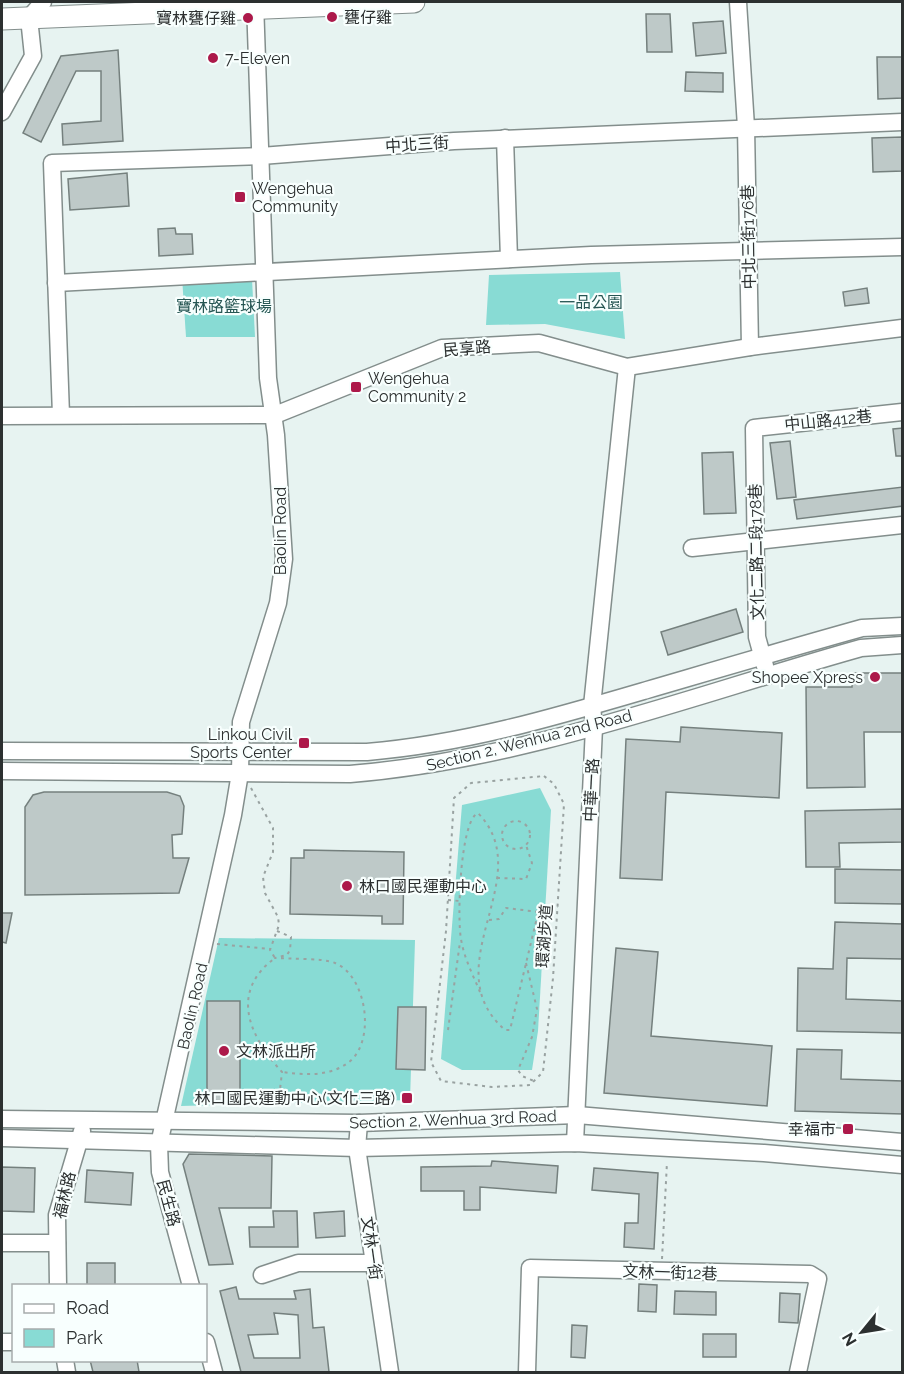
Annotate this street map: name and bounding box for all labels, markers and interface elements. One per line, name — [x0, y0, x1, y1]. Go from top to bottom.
place label: 甕仔雞 — [344, 8, 392, 27]
place label: 寶林甕仔雞 — [156, 9, 236, 28]
marker: 甕仔雞 — [325, 10, 339, 24]
marker: 寶林甕仔雞 — [241, 11, 255, 25]
place label: 7-Eleven — [225, 49, 290, 68]
marker: 7-Eleven — [206, 51, 220, 65]
street label: 中北三街 — [384, 133, 450, 156]
place label: Wengehua Community — [252, 179, 339, 216]
street label: 中北三街176巷 — [738, 184, 759, 290]
marker: Wengehua Community — [233, 190, 247, 204]
park label: 一品公園 — [559, 293, 623, 312]
park label: 寶林路籃球場 — [176, 297, 272, 316]
street label: 民享路 — [442, 337, 492, 360]
place label: Wengehua Community 2 — [368, 369, 466, 406]
marker: Wengehua Community 2 — [349, 380, 363, 394]
street label: 中山路412巷 — [783, 406, 873, 435]
street label: 文化二路二段178巷 — [746, 483, 767, 621]
street label: Baolin Road — [271, 487, 290, 575]
place label: Shopee Xpress — [752, 668, 863, 687]
marker: Shopee Xpress — [868, 670, 882, 684]
street label: Section 2, Wenhua 2nd Road — [424, 706, 634, 775]
place label: Linkou Civil Sports Center — [190, 725, 293, 762]
marker: Linkou Civil Sports Center — [297, 736, 311, 750]
street label: 中華一路 — [580, 758, 603, 822]
place label: 林口國民運動中心 — [359, 877, 487, 896]
marker: 林口國民運動中心 — [340, 879, 354, 893]
street label: 環湖步道 — [533, 903, 556, 969]
street label: Baolin Road — [173, 961, 212, 1051]
place label: 文林派出所 — [236, 1042, 316, 1061]
marker: 文林派出所 — [217, 1044, 231, 1058]
place label: 林口國民運動中心(文化三路) — [194, 1089, 395, 1108]
marker: 林口國民運動中心(文化三路) — [400, 1091, 414, 1105]
street label: Section 2, Wenhua 3rd Road — [349, 1106, 557, 1133]
place label: 幸福市 — [788, 1120, 836, 1139]
marker: 幸福市 — [841, 1122, 855, 1136]
street label: 福林路 — [50, 1170, 79, 1221]
street label: 民生路 — [153, 1177, 184, 1229]
street label: 文林一街 — [358, 1215, 385, 1281]
street label: 文林一街12巷 — [622, 1261, 718, 1284]
legend — [12, 1284, 207, 1362]
text: Road — [66, 1297, 109, 1318]
north arrow — [832, 1302, 892, 1362]
text: Park — [66, 1327, 103, 1348]
text: N — [838, 1329, 861, 1349]

